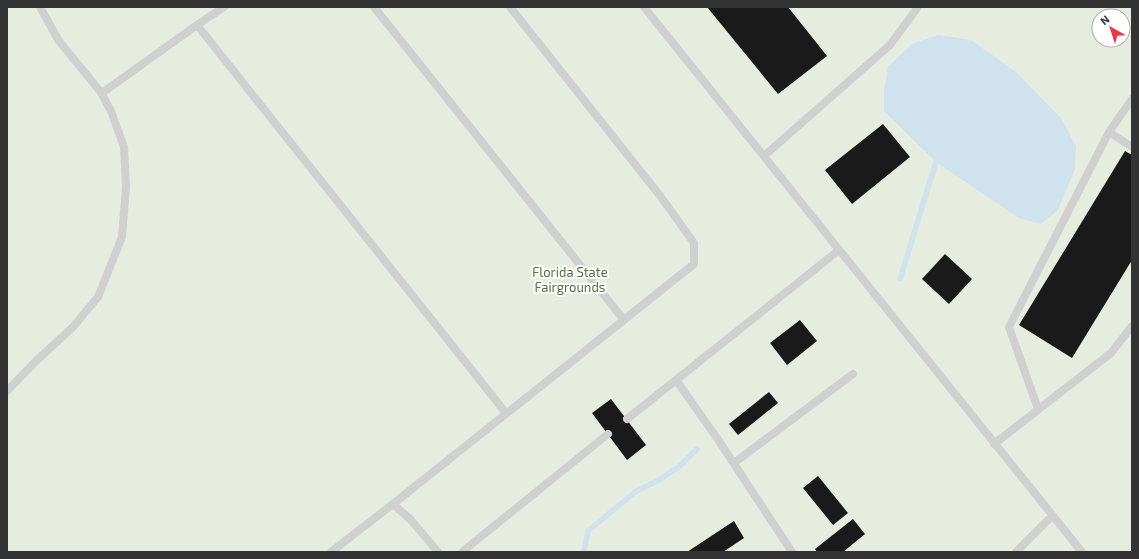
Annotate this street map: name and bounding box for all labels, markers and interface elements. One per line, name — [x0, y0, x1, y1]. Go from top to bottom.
north arrow — [1091, 8, 1131, 48]
text: N — [1097, 12, 1112, 27]
park label: Florida State Fairgrounds — [532, 264, 608, 295]

